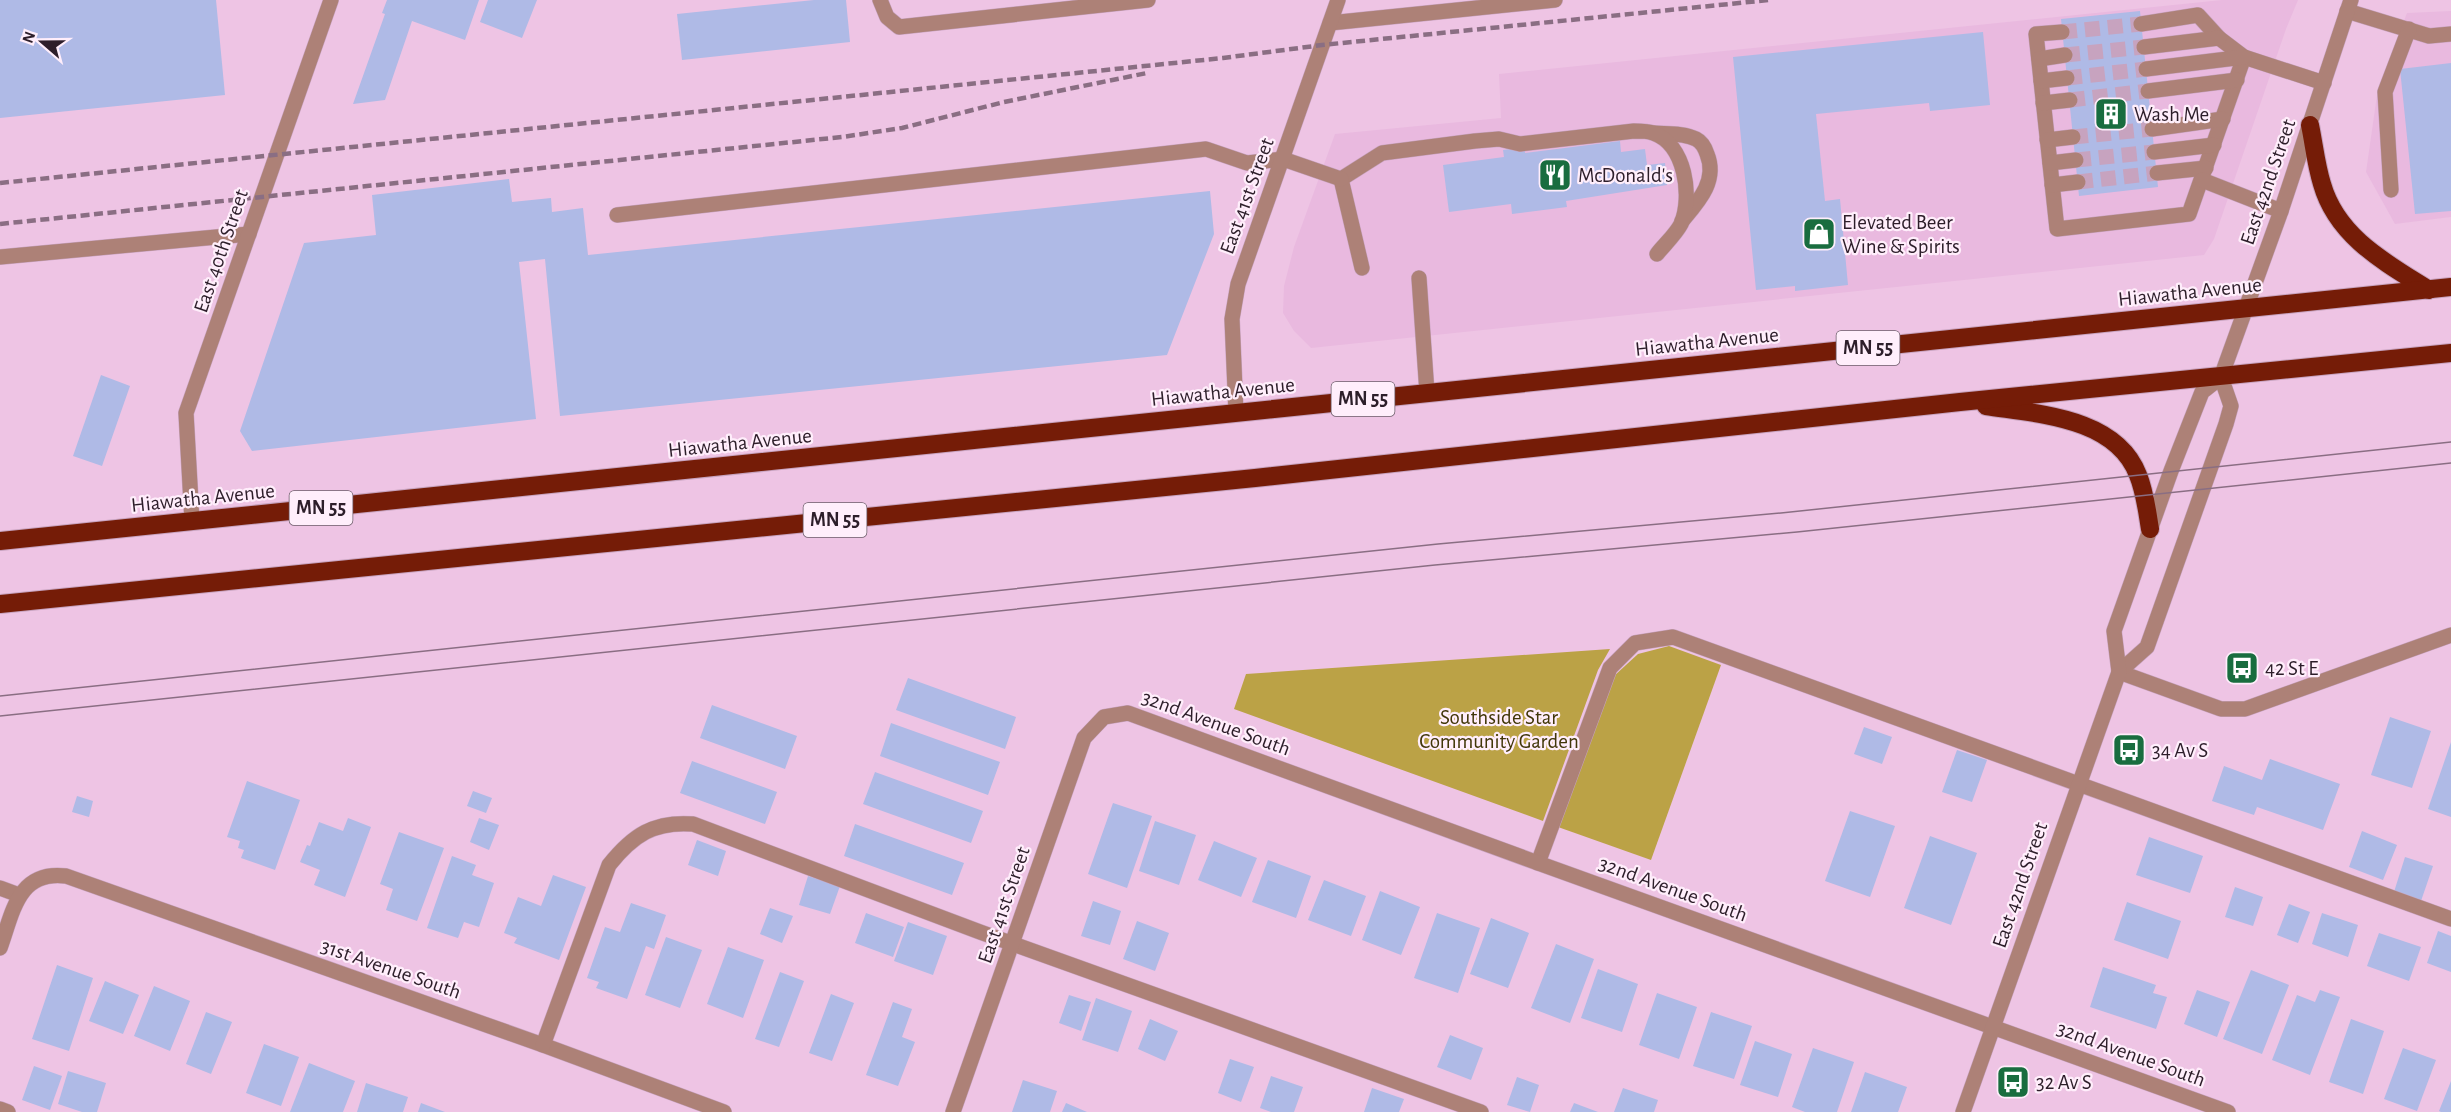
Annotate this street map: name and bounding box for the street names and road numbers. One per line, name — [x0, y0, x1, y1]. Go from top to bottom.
street label: East 42nd Street — [2237, 116, 2299, 248]
street label: East 41st Street — [1216, 135, 1278, 257]
street label: East 40th Street — [190, 186, 252, 315]
street label: Hiawatha Avenue — [2117, 274, 2263, 310]
street label: Hiawatha Avenue — [1634, 324, 1780, 360]
road number: MN 55 — [1836, 331, 1900, 365]
street label: Hiawatha Avenue — [1150, 374, 1296, 410]
road number: MN 55 — [1332, 382, 1394, 416]
street label: Hiawatha Avenue — [667, 425, 813, 461]
street label: Hiawatha Avenue — [130, 480, 276, 516]
road number: MN 55 — [290, 491, 352, 525]
road number: MN 55 — [804, 503, 866, 537]
street label: 32nd Avenue South — [1139, 686, 1293, 760]
street label: East 42nd Street — [1989, 819, 2051, 951]
street label: East 41st Street — [974, 844, 1034, 966]
street label: 32nd Avenue South — [1596, 852, 1750, 926]
street label: 31st Avenue South — [318, 935, 464, 1003]
street label: 32nd Avenue South — [2054, 1017, 2208, 1091]

